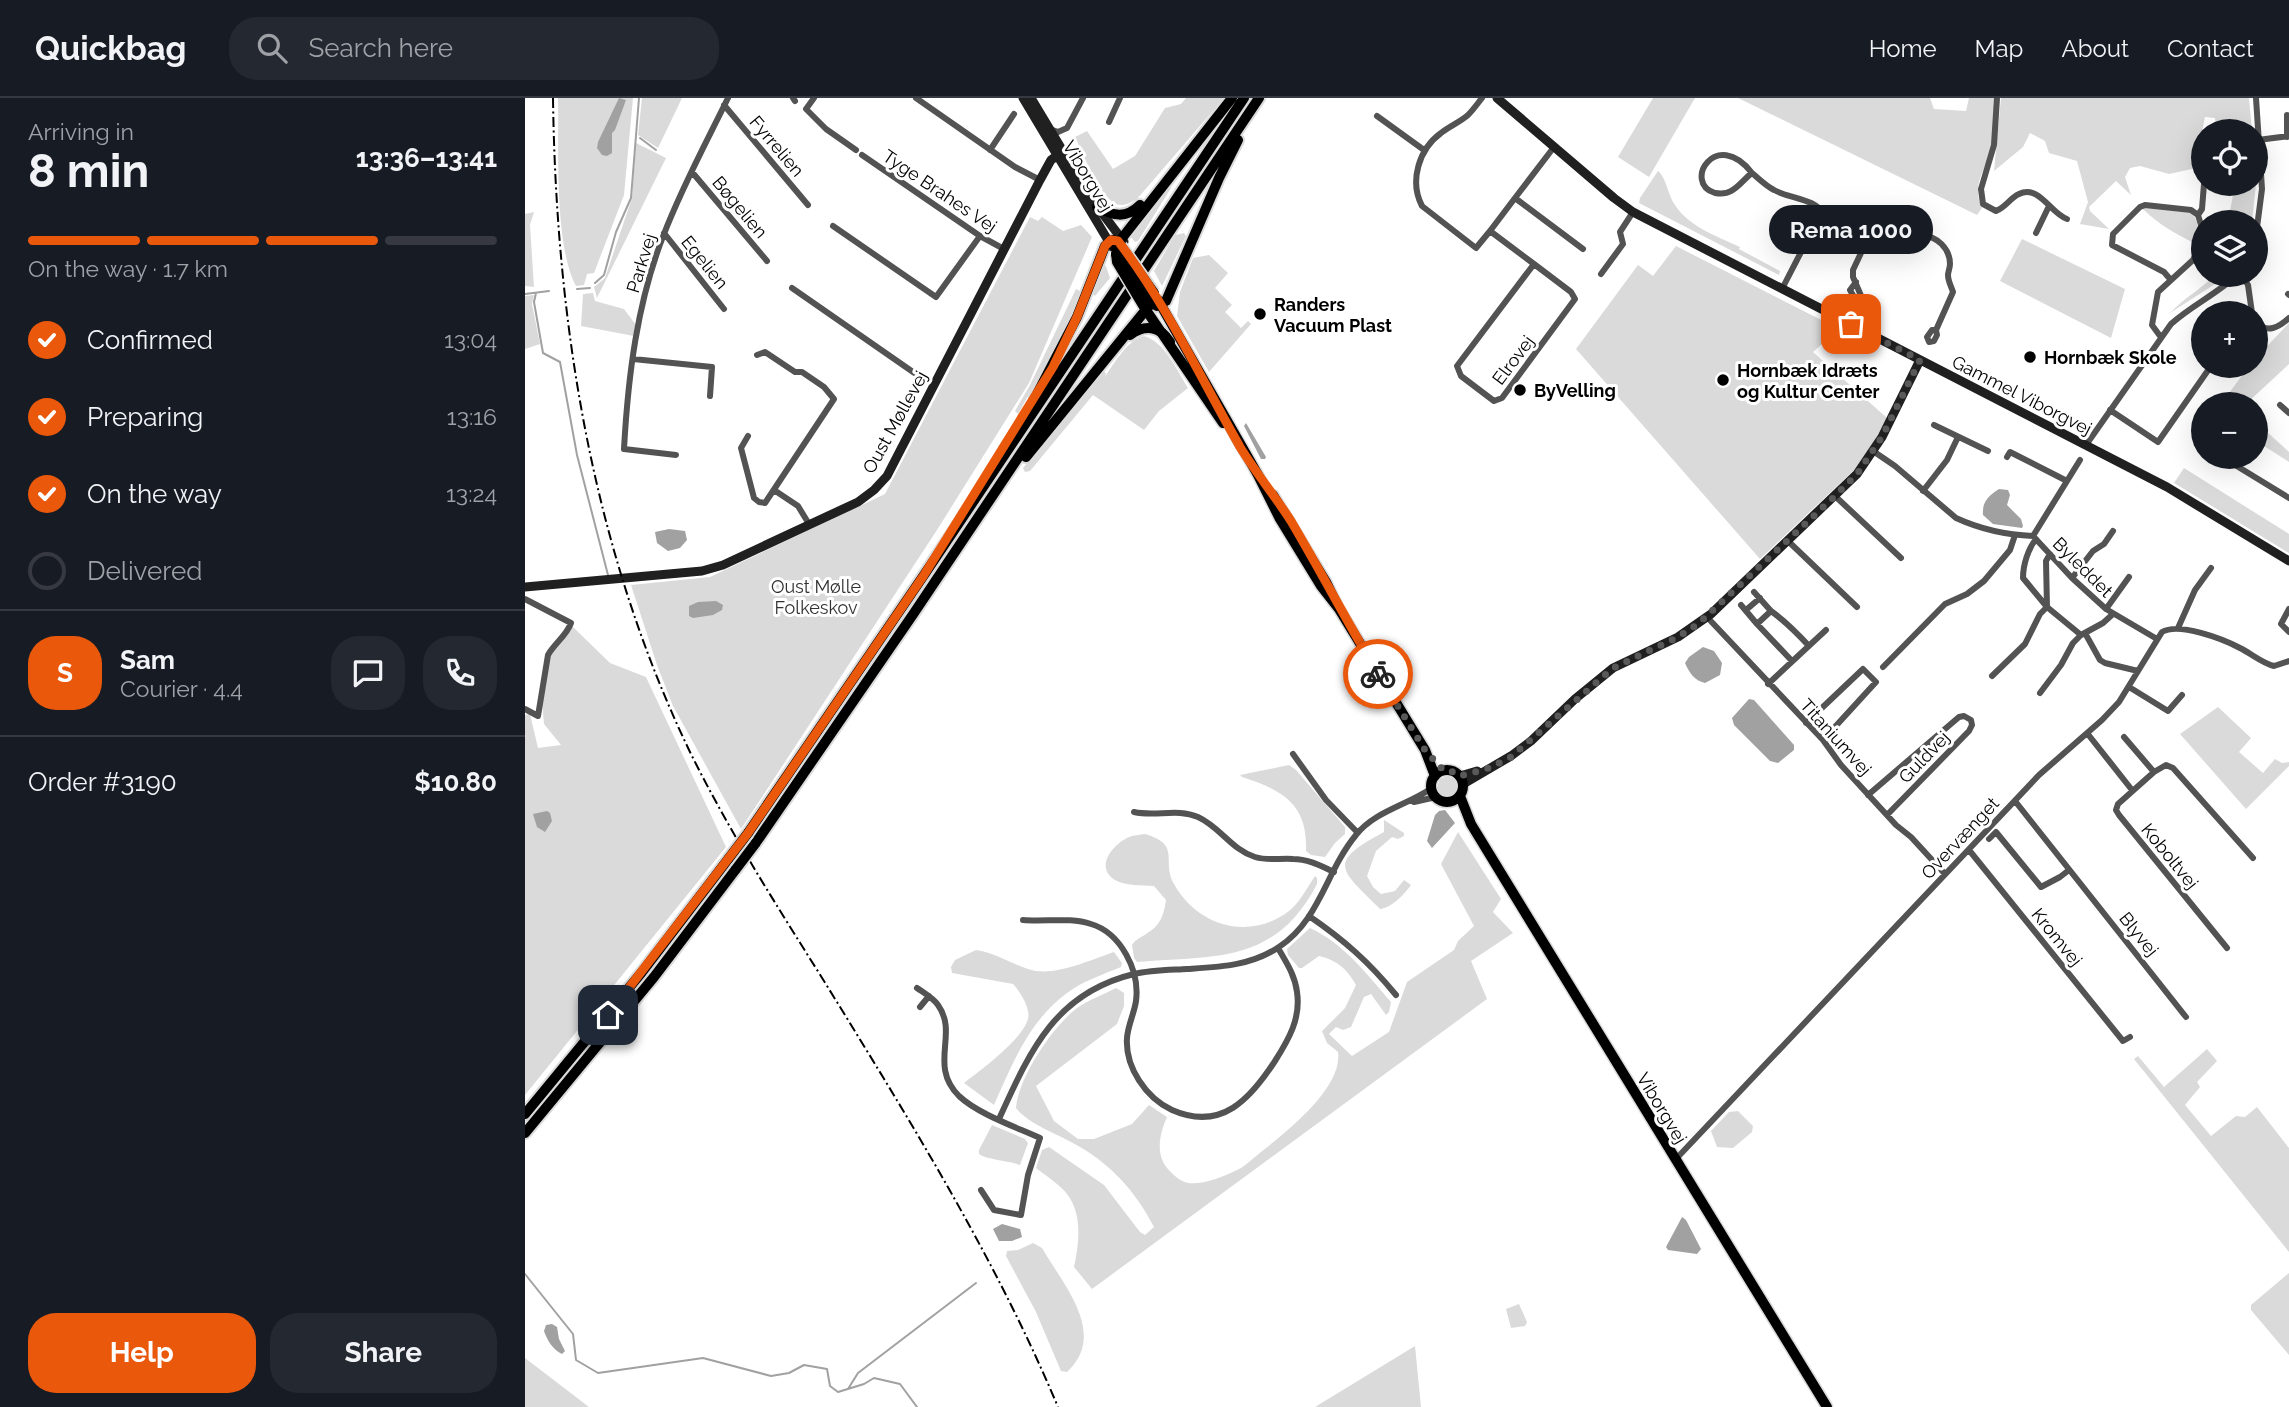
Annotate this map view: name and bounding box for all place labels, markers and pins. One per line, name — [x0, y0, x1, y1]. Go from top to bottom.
callout: Rema 1000 — [1769, 205, 1933, 254]
place label: Randers Vacuum Plast — [1274, 294, 1392, 336]
pin — [1821, 294, 1881, 354]
marker: Randers Vacuum Plast — [1252, 306, 1268, 322]
place label: Hornbæk Skole — [2044, 347, 2177, 368]
marker: Hornbæk Skole — [2022, 349, 2038, 365]
place label: Hornbæk Idræts og Kultur Center — [1737, 360, 1880, 402]
marker: Hornbæk Idræts og Kultur Center — [1715, 372, 1731, 388]
place label: ByVelling — [1534, 380, 1616, 401]
marker: ByVelling — [1512, 382, 1528, 398]
pin — [578, 985, 638, 1045]

